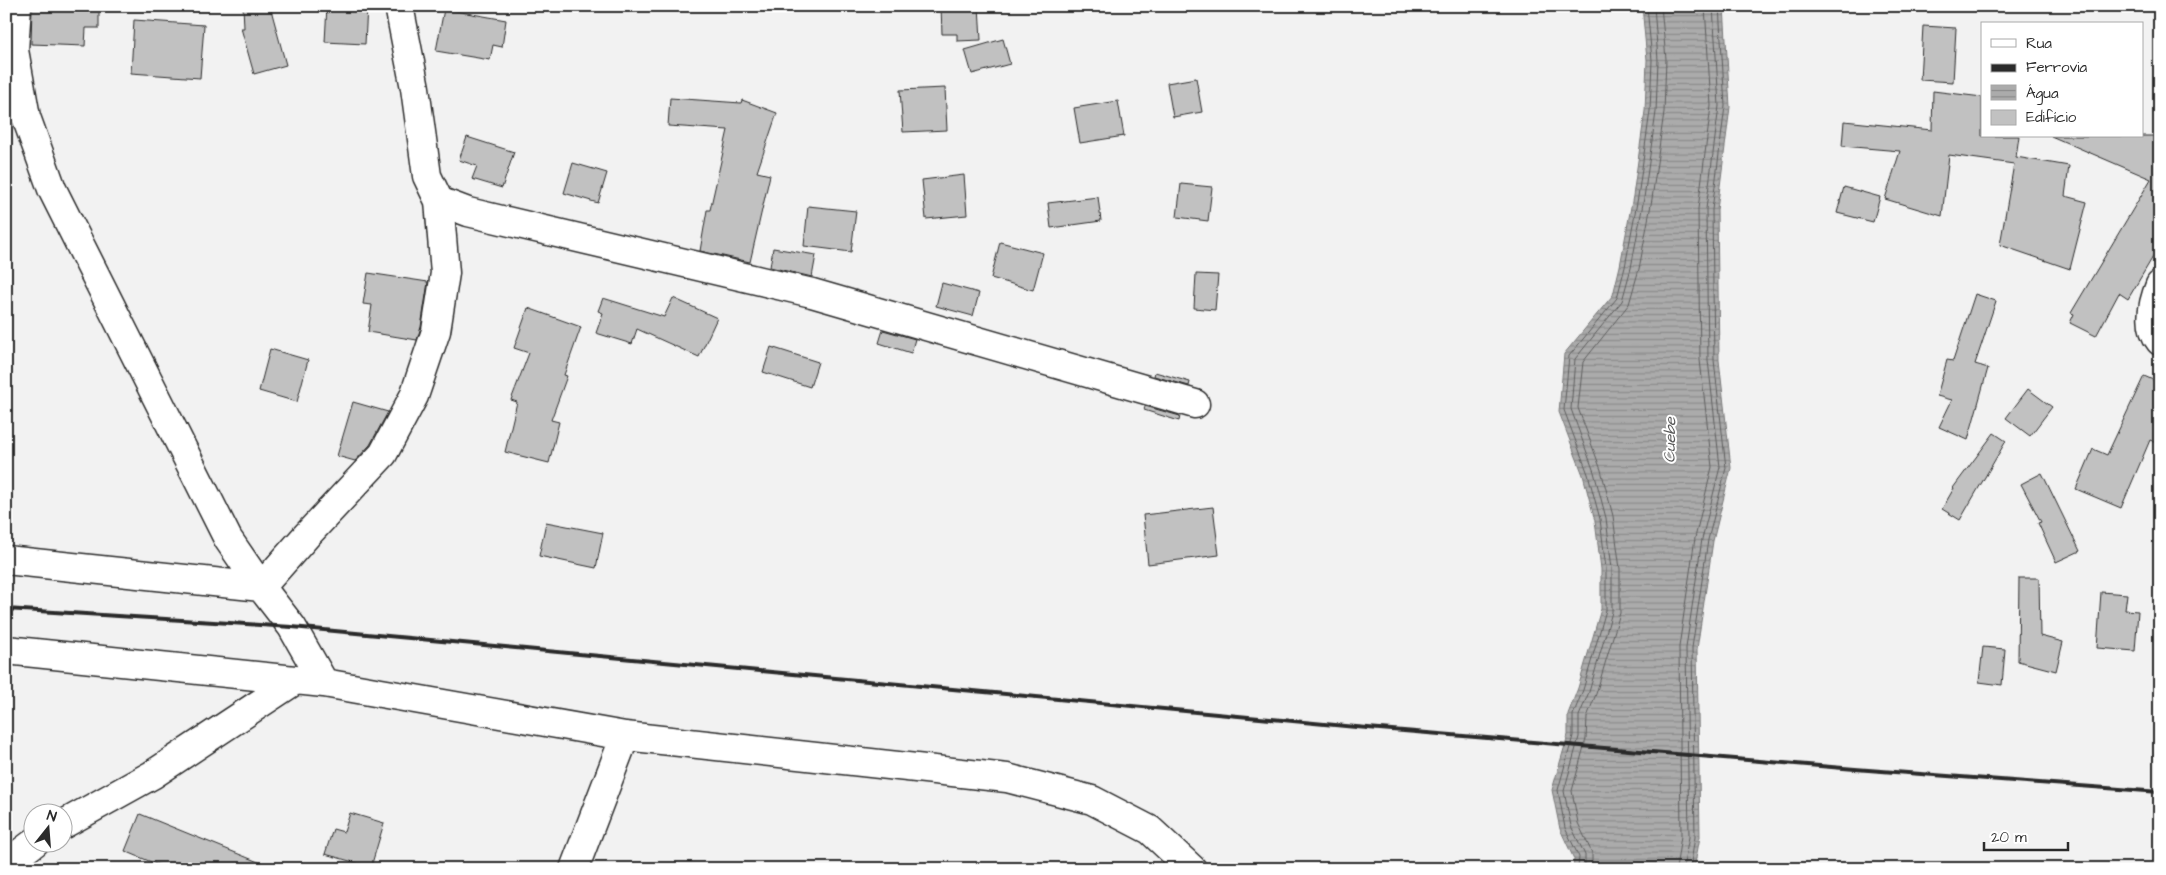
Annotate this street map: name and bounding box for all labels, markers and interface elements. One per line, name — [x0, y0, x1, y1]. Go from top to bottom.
legend — [1981, 22, 2144, 138]
text: Rua — [2026, 33, 2052, 54]
text: Ferrovia — [2026, 57, 2088, 78]
text: Água — [2026, 83, 2059, 105]
text: Edifício — [2026, 107, 2077, 128]
water label: Cuebe — [1659, 416, 1681, 463]
north arrow — [22, 802, 72, 852]
text: N — [44, 806, 59, 827]
scale bar — [1984, 820, 2067, 852]
text: 20 m — [1991, 827, 2027, 848]

